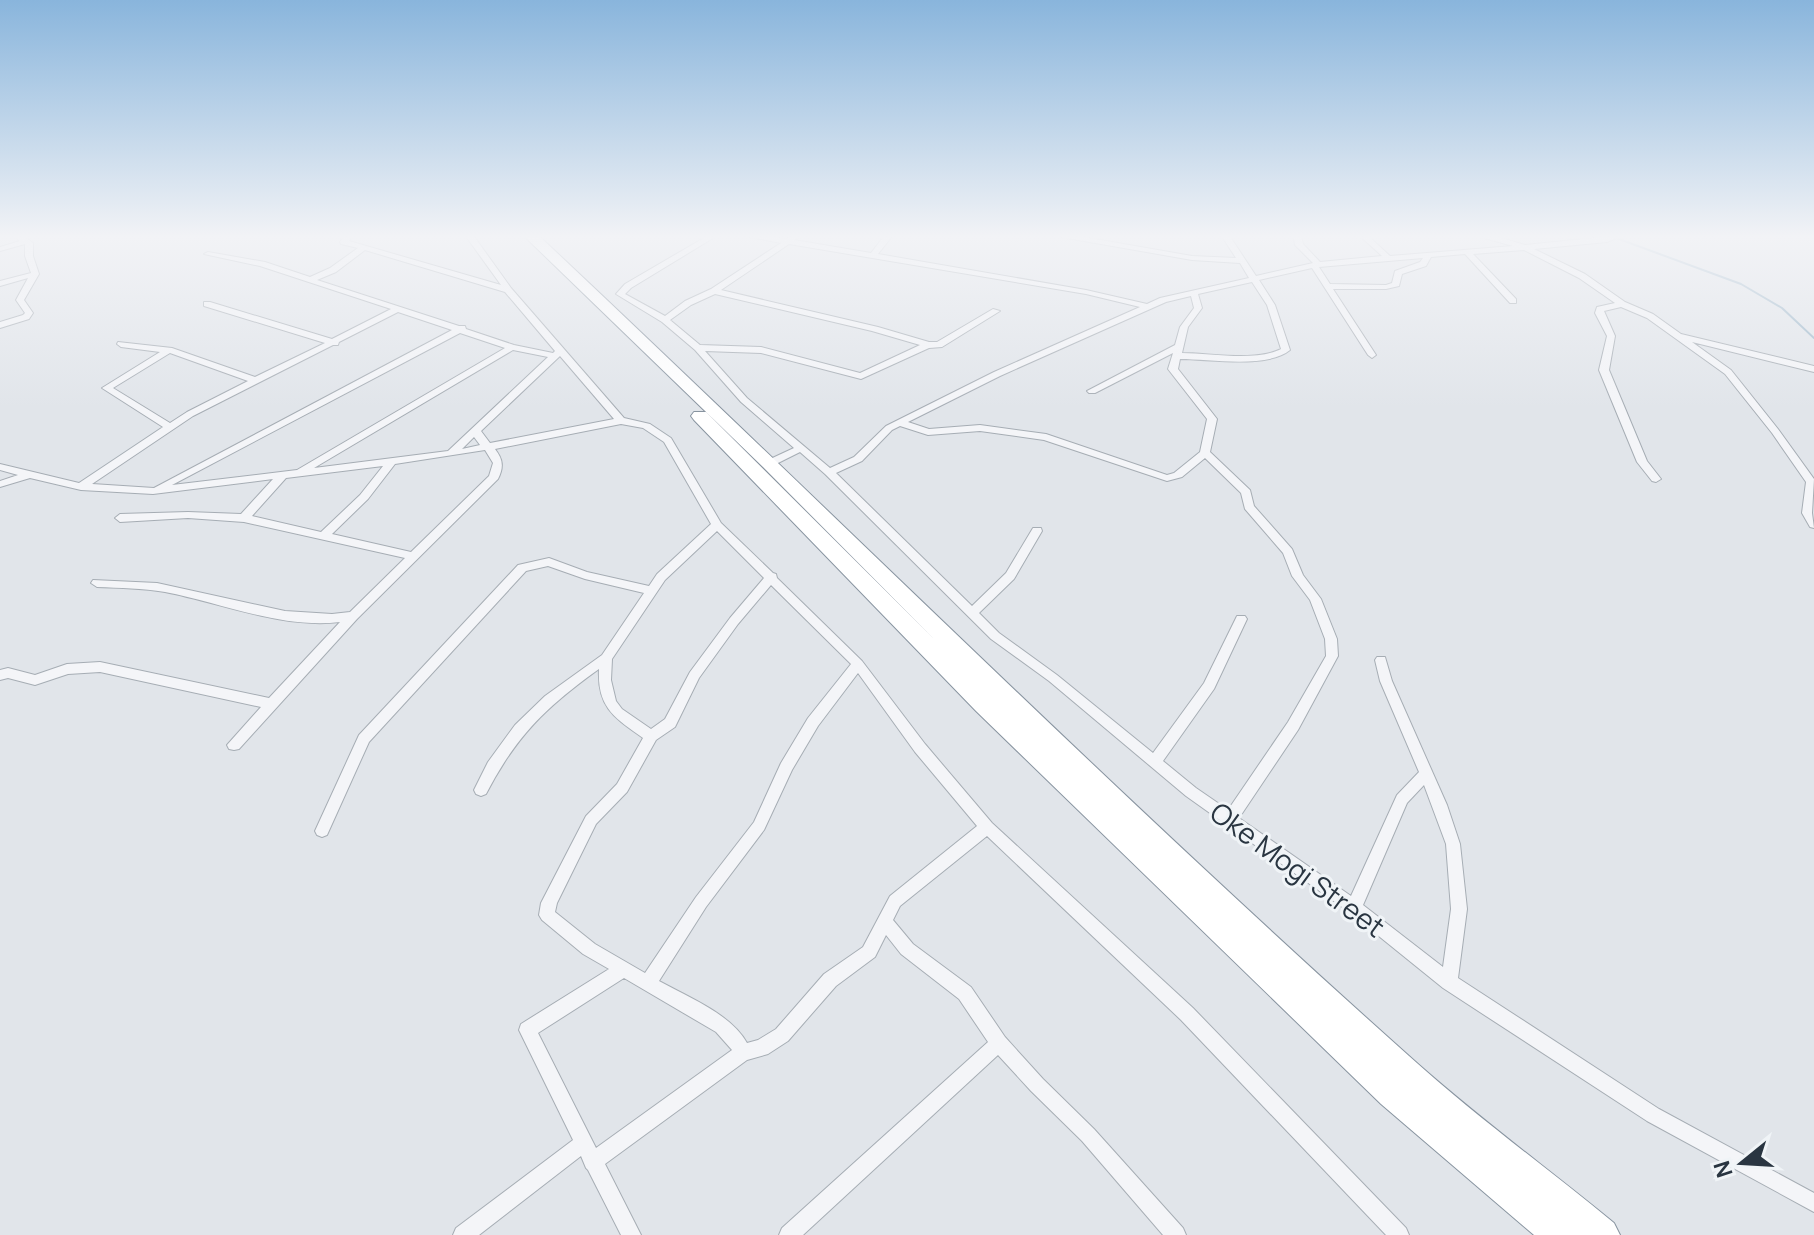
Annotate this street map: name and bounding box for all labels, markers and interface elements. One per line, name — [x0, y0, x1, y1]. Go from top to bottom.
street label: Oke Mogi Street — [1203, 793, 1393, 945]
north arrow — [1702, 1123, 1782, 1203]
text: N — [1706, 1157, 1740, 1181]

